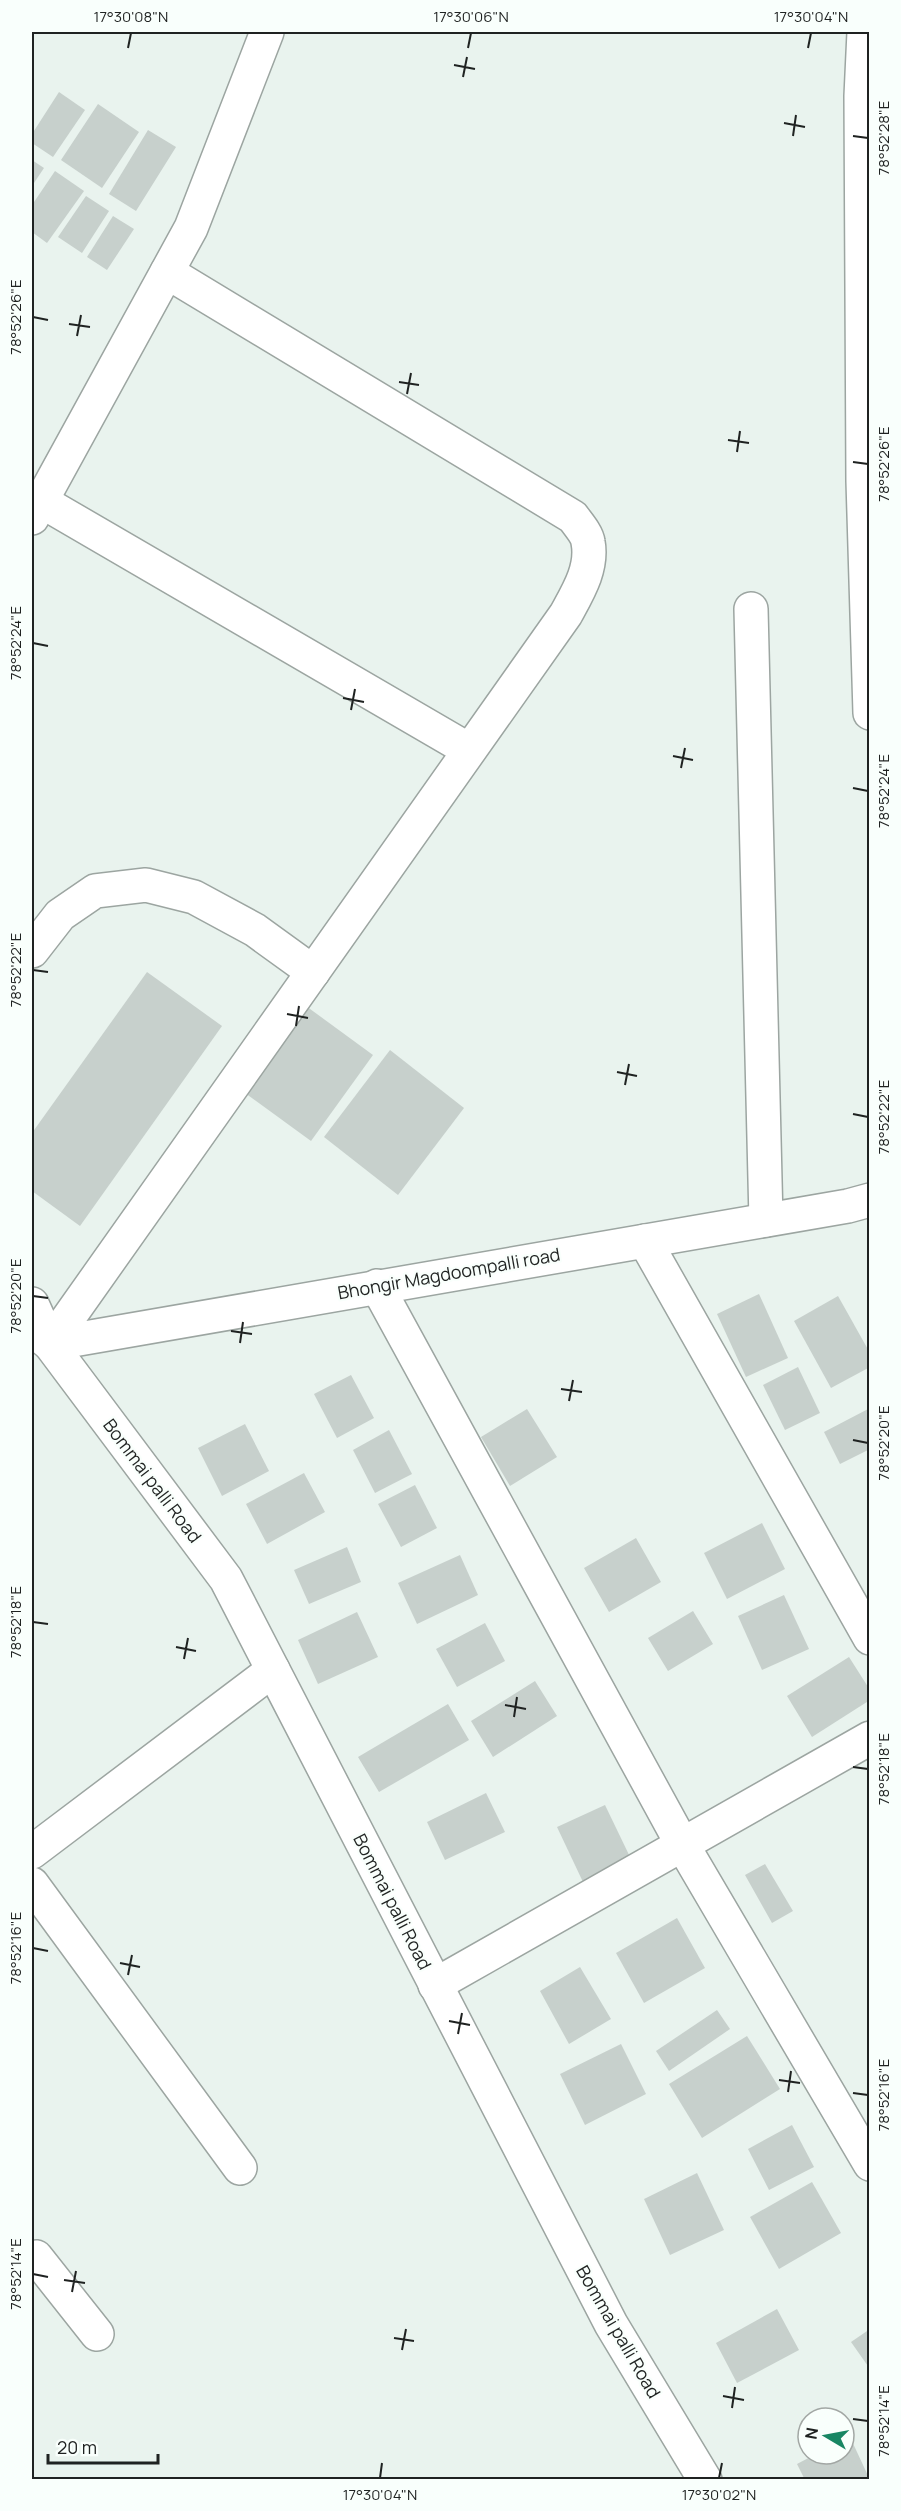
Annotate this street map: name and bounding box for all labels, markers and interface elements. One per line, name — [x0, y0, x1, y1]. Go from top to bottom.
text: 17°30'08"N — [94, 6, 168, 27]
text: 17°30'06"N — [433, 6, 509, 27]
text: 17°30'04"N — [774, 6, 848, 27]
text: 78°52'28"E — [873, 101, 894, 175]
text: 78°52'26"E — [5, 279, 26, 355]
text: 78°52'26"E — [873, 426, 894, 502]
text: 78°52'24"E — [5, 606, 26, 680]
text: 78°52'24"E — [873, 754, 894, 828]
text: 78°52'22"E — [5, 933, 26, 1007]
text: 78°52'22"E — [873, 1080, 894, 1154]
street label: Bhongir Magdoompalli road — [336, 1242, 562, 1304]
text: 78°52'20"E — [5, 1258, 26, 1334]
text: 78°52'20"E — [873, 1405, 894, 1481]
street label: Bommai palli Road — [98, 1413, 207, 1547]
text: 78°52'18"E — [5, 1586, 26, 1658]
text: 78°52'18"E — [873, 1733, 894, 1805]
street label: Bommai palli Road — [348, 1829, 438, 1974]
text: 78°52'16"E — [5, 1912, 26, 1984]
text: 78°52'16"E — [873, 2059, 894, 2131]
text: 78°52'14"E — [5, 2238, 26, 2310]
street label: Bommai palli Road — [571, 2261, 667, 2402]
text: 78°52'14"E — [873, 2385, 894, 2457]
north arrow — [796, 2406, 856, 2466]
text: N — [799, 2426, 823, 2441]
scale bar — [48, 2427, 158, 2465]
text: 20 m — [57, 2435, 97, 2459]
text: 17°30'04"N — [343, 2484, 417, 2505]
text: 17°30'02"N — [682, 2484, 756, 2505]

